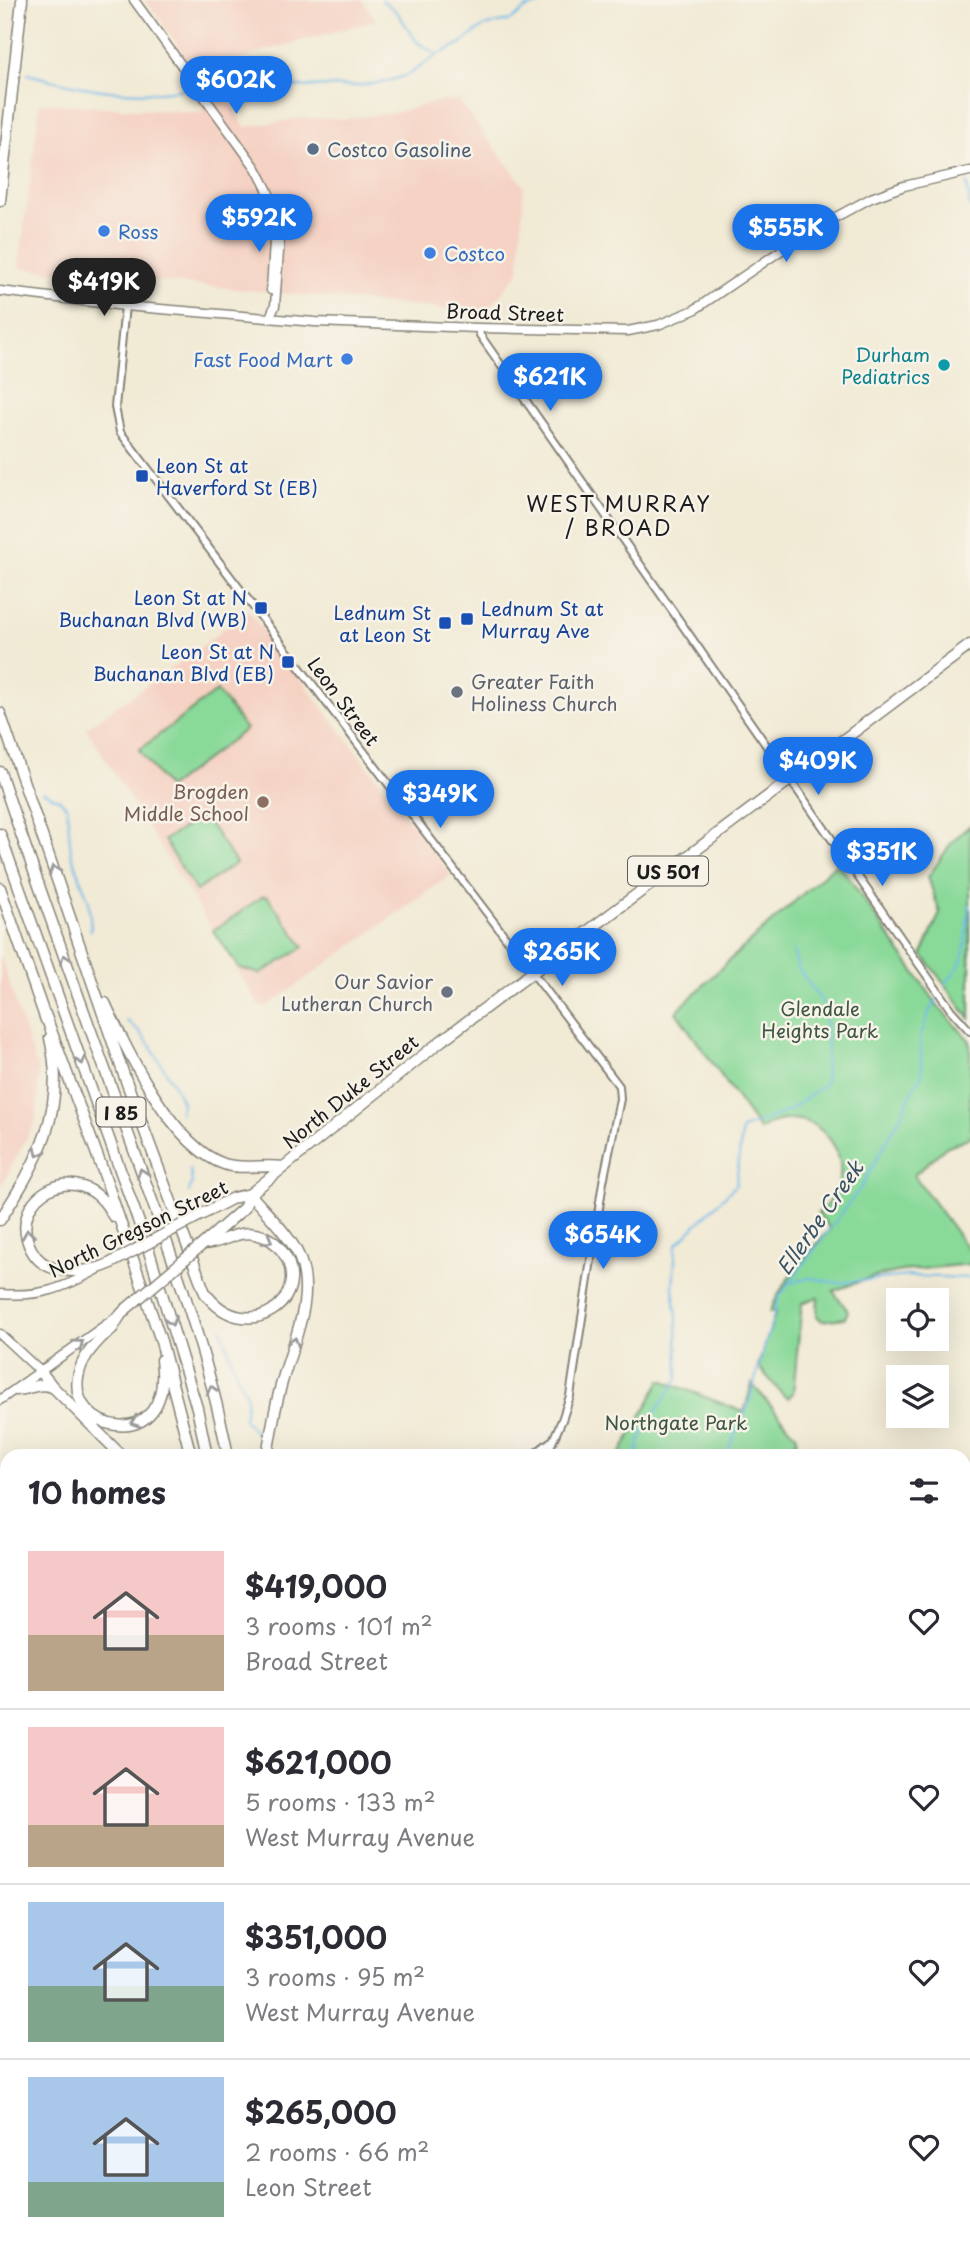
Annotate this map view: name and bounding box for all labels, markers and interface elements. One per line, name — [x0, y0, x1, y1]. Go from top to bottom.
pin: $602K — [187, 57, 285, 116]
text: $602K — [196, 61, 276, 96]
place label: Costco Gasoline — [327, 135, 472, 163]
marker: Costco Gasoline — [305, 141, 321, 157]
pin: $592K — [210, 194, 308, 254]
text: $592K — [221, 199, 297, 234]
pin: $555K — [737, 204, 835, 264]
text: $555K — [748, 209, 824, 244]
place label: Ross — [118, 217, 159, 245]
marker: Ross — [96, 223, 112, 239]
place label: Costco — [444, 239, 505, 267]
marker: Costco — [422, 245, 438, 261]
pin: $419K — [55, 258, 153, 318]
text: $419K — [68, 263, 140, 298]
street label: Broad Street — [446, 296, 565, 328]
place label: Durham Pediatrics — [841, 340, 930, 390]
place label: Fast Food Mart — [193, 345, 333, 373]
marker: Fast Food Mart — [339, 351, 355, 367]
pin: $621K — [501, 354, 599, 413]
marker: Durham Pediatrics — [936, 357, 952, 373]
text: $621K — [513, 358, 587, 393]
place label: Leon St at Haverford St (EB) — [156, 451, 318, 501]
marker: Leon St at Haverford St (EB) — [134, 468, 150, 484]
district label: WEST MURRAY / BROAD — [526, 487, 712, 543]
place label: Leon St at N Buchanan Blvd (WB) — [58, 583, 247, 633]
place label: Lednum St at Murray Ave — [481, 594, 604, 644]
place label: Lednum St at Leon St — [333, 598, 431, 648]
marker: Leon St at N Buchanan Blvd (WB) — [253, 600, 269, 616]
marker: Lednum St at Murray Ave — [459, 611, 475, 627]
marker: Lednum St at Leon St — [437, 615, 453, 631]
place label: Leon St at N Buchanan Blvd (EB) — [93, 637, 274, 687]
street label: Leon Street — [301, 651, 387, 751]
marker: Leon St at N Buchanan Blvd (EB) — [280, 654, 296, 670]
place label: Greater Faith Holiness Church — [471, 667, 618, 717]
marker: Greater Faith Holiness Church — [449, 684, 465, 700]
pin: $409K — [769, 738, 867, 797]
text: $409K — [779, 742, 857, 777]
pin: $349K — [391, 770, 489, 830]
text: $349K — [402, 775, 478, 810]
place label: Brogden Middle School — [124, 777, 249, 827]
marker: Brogden Middle School — [255, 794, 271, 810]
pin: $351K — [833, 828, 931, 888]
text: $351K — [847, 833, 917, 868]
road number: US 501 — [628, 856, 708, 886]
one-way arrow — [48, 865, 62, 877]
pin: $265K — [513, 928, 611, 988]
text: $265K — [523, 933, 601, 968]
one-way arrow — [59, 954, 73, 966]
place label: Our Savior Lutheran Church — [281, 967, 433, 1017]
marker: Our Savior Lutheran Church — [439, 984, 455, 1000]
park label: Glendale Heights Park — [762, 994, 879, 1044]
street label: North Duke Street — [276, 1027, 424, 1155]
one-way arrow — [72, 1053, 86, 1065]
road number: I 85 — [96, 1098, 146, 1126]
one-way arrow — [33, 1145, 47, 1157]
water label: Ellerbe Creek — [768, 1152, 871, 1281]
one-way arrow — [136, 1168, 150, 1180]
street label: North Gregson Street — [44, 1172, 233, 1284]
pin: $654K — [554, 1212, 652, 1271]
text: $654K — [565, 1216, 641, 1251]
one-way arrow — [21, 1228, 36, 1240]
one-way arrow — [260, 1232, 273, 1245]
map controls — [886, 1288, 949, 1428]
button: locate — [886, 1288, 949, 1351]
one-way arrow — [163, 1315, 178, 1327]
one-way arrow — [285, 1336, 300, 1348]
one-way arrow — [72, 1340, 84, 1353]
button: layers — [886, 1365, 949, 1428]
one-way arrow — [206, 1384, 221, 1396]
park label: Northgate Park — [605, 1408, 748, 1436]
one-way arrow — [130, 1413, 142, 1427]
text: 10 homes — [28, 1469, 166, 1514]
icon: filters — [905, 1472, 943, 1510]
text: $419,000 — [245, 1563, 387, 1608]
icon: home — [84, 1579, 168, 1663]
icon: heart — [905, 1602, 943, 1640]
text: 3 rooms · 101 m² — [245, 1608, 433, 1643]
text: Broad Street — [245, 1643, 388, 1678]
text: $621,000 — [245, 1739, 392, 1784]
icon: home — [84, 1755, 168, 1839]
icon: heart — [905, 1778, 943, 1816]
text: 5 rooms · 133 m² — [245, 1784, 436, 1819]
text: West Murray Avenue — [245, 1819, 475, 1854]
text: $351,000 — [245, 1914, 387, 1959]
icon: home — [84, 1930, 168, 2014]
icon: heart — [905, 1953, 943, 1991]
text: 3 rooms · 95 m² — [245, 1959, 425, 1994]
text: West Murray Avenue — [245, 1994, 475, 2029]
text: $265,000 — [245, 2089, 397, 2134]
icon: home — [84, 2105, 168, 2189]
icon: heart — [905, 2128, 943, 2166]
text: 2 rooms · 66 m² — [245, 2134, 429, 2169]
text: Leon Street — [245, 2169, 372, 2204]

